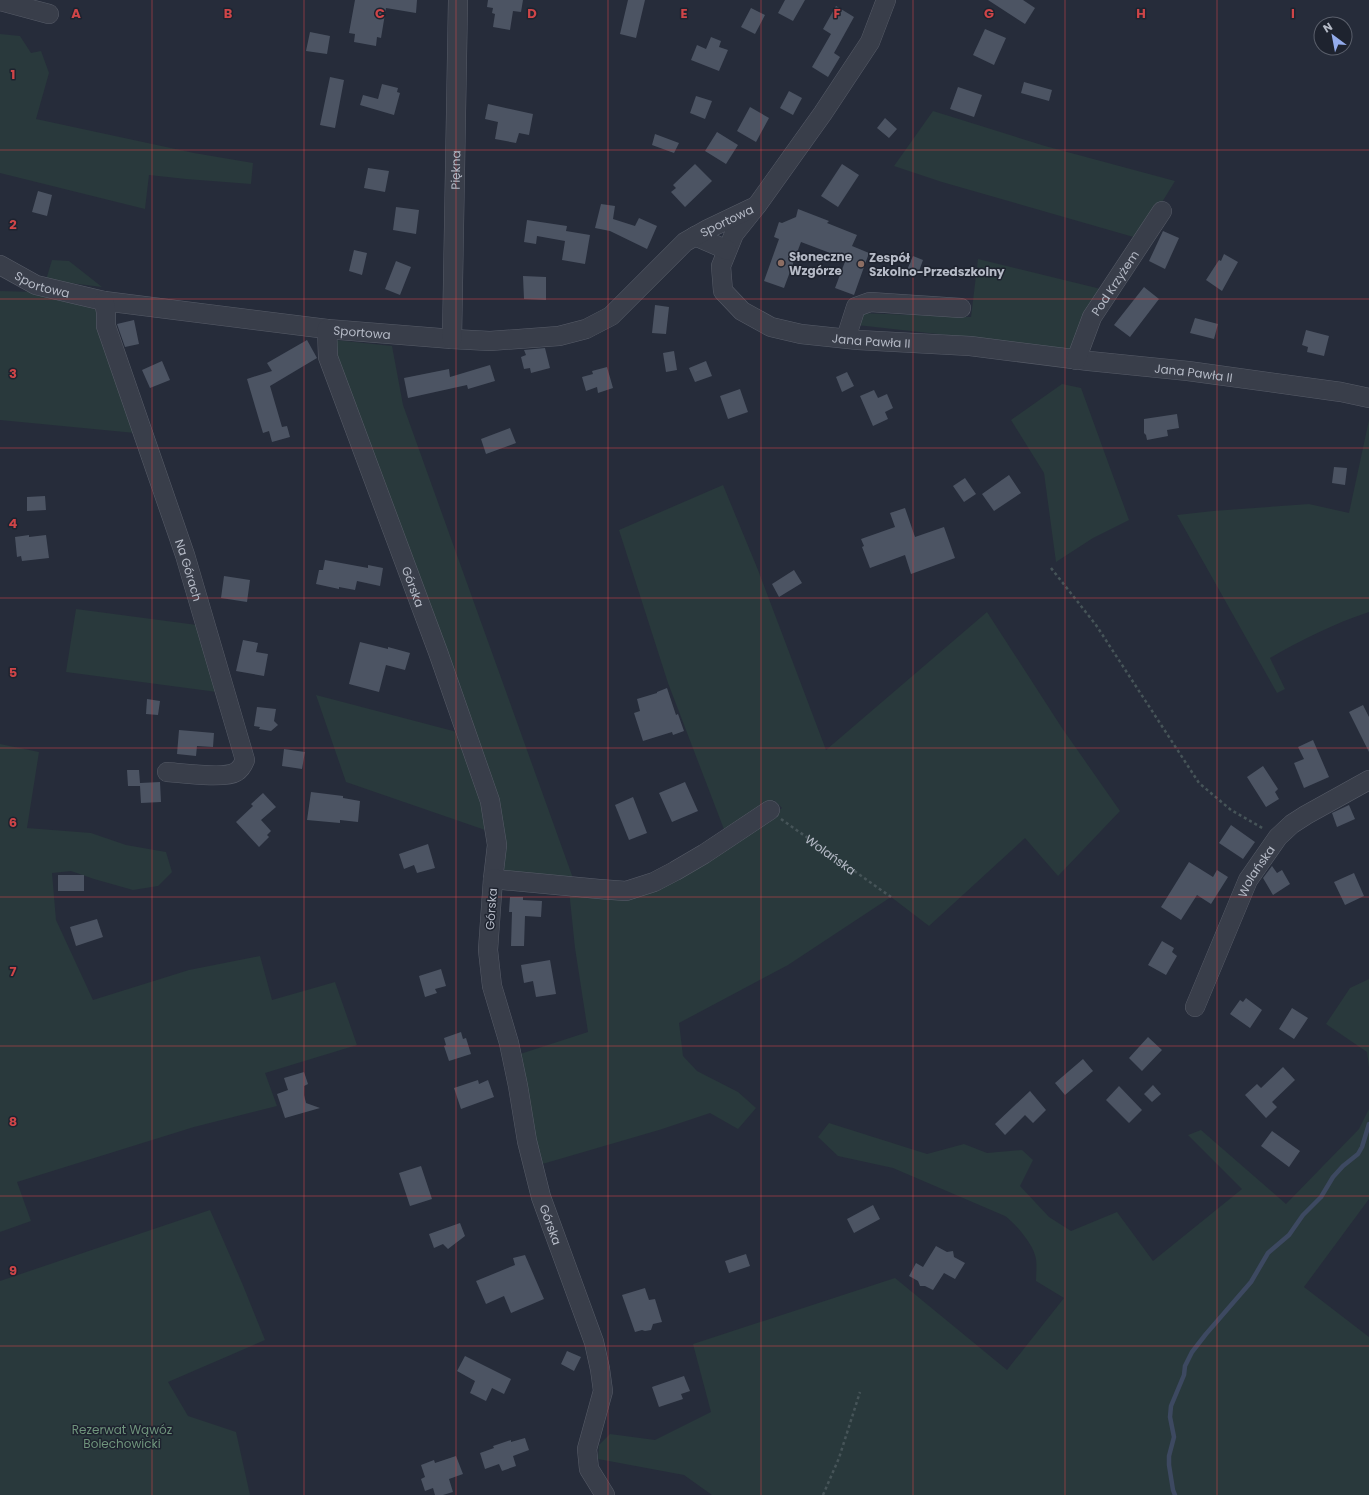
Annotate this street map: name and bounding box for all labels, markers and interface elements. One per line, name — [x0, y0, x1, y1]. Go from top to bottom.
text: A — [71, 4, 81, 23]
text: B — [224, 4, 233, 23]
text: C — [375, 4, 385, 23]
text: D — [527, 4, 537, 23]
text: E — [680, 4, 688, 23]
text: F — [833, 4, 841, 23]
text: G — [984, 4, 994, 23]
text: H — [1136, 4, 1146, 23]
text: I — [1291, 4, 1295, 23]
north arrow — [1313, 16, 1353, 56]
text: N — [1320, 19, 1335, 36]
text: 1 — [11, 65, 15, 84]
street label: Piękna — [446, 150, 464, 190]
street label: Sportowa — [697, 200, 756, 240]
text: 2 — [9, 215, 17, 234]
street label: Pod Krzyżem — [1087, 247, 1142, 319]
place label: Słoneczne Wzgórze — [789, 248, 853, 279]
place label: Zespół Szkolno-Przedszkolny — [869, 249, 1005, 280]
marker: Słoneczne Wzgórze — [776, 258, 786, 268]
marker: Zespół Szkolno-Przedszkolny — [856, 259, 866, 269]
street label: Sportowa — [12, 266, 72, 301]
street label: Sportowa — [333, 321, 391, 343]
street label: Jana Pawła II — [831, 329, 911, 351]
street label: Jana Pawła II — [1154, 359, 1234, 386]
text: 3 — [9, 364, 17, 383]
text: 4 — [9, 514, 18, 533]
street label: Na Górach — [172, 537, 207, 603]
street label: Górska — [398, 564, 429, 609]
text: 5 — [9, 663, 17, 682]
text: 6 — [9, 813, 17, 832]
street label: Wolańska — [802, 830, 860, 878]
street label: Wolańska — [1233, 842, 1278, 900]
street label: Górska — [481, 887, 501, 931]
text: 7 — [10, 962, 17, 981]
text: 8 — [9, 1112, 17, 1131]
street label: Górska — [536, 1202, 566, 1247]
text: 9 — [9, 1261, 17, 1280]
park label: Rezerwat Wąwóz Bolechowicki — [72, 1421, 172, 1452]

